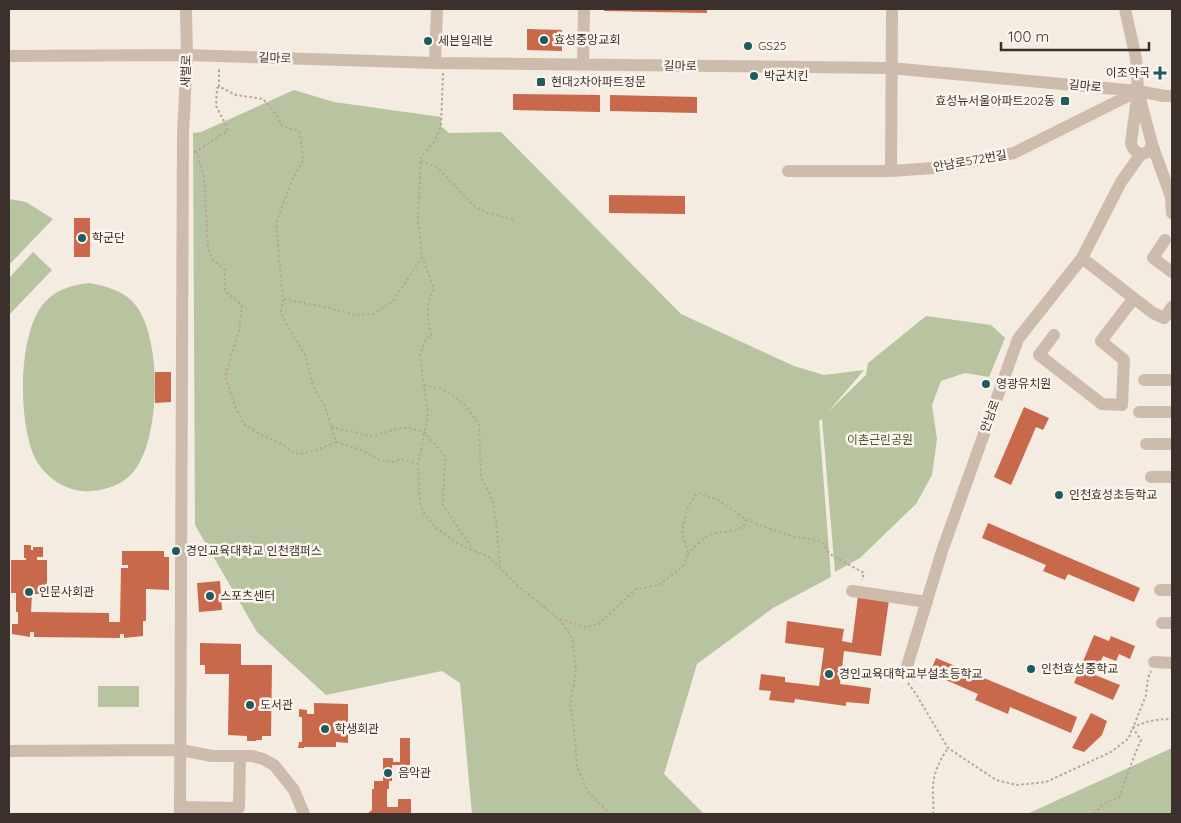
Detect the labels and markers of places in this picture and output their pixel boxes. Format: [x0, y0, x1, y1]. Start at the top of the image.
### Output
place label: 효성중앙교회 [554, 32, 620, 47]
place label: 세븐일레븐 [438, 33, 493, 48]
marker: 효성중앙교회 [538, 34, 550, 46]
marker: 세븐일레븐 [422, 35, 434, 47]
place label: GS25 [758, 38, 786, 53]
marker: GS25 [742, 40, 754, 52]
place label: 이조약국 [1106, 65, 1150, 80]
marker: 이조약국 [1154, 67, 1166, 79]
place label: 박군치킨 [764, 68, 808, 83]
marker: 박군치킨 [748, 70, 760, 82]
place label: 현대2차아파트정문 [551, 74, 646, 89]
marker: 현대2차아파트정문 [535, 76, 547, 88]
place label: 효성뉴서울아파트202동 [935, 93, 1055, 108]
marker: 효성뉴서울아파트202동 [1059, 95, 1071, 107]
place label: 학군단 [92, 230, 125, 245]
marker: 학군단 [76, 232, 88, 244]
place label: 영광유치원 [996, 376, 1051, 391]
marker: 영광유치원 [980, 378, 992, 390]
place label: 인천효성초등학교 [1069, 487, 1157, 502]
marker: 인천효성초등학교 [1053, 489, 1065, 501]
place label: 경인교육대학교 인천캠퍼스 [186, 543, 322, 558]
marker: 경인교육대학교 인천캠퍼스 [170, 545, 182, 557]
place label: 인문사회관 [39, 584, 94, 599]
marker: 인문사회관 [23, 586, 35, 598]
place label: 스포츠센터 [220, 588, 275, 603]
marker: 스포츠센터 [204, 590, 216, 602]
place label: 인천효성중학교 [1041, 661, 1118, 676]
marker: 인천효성중학교 [1025, 663, 1037, 675]
place label: 경인교육대학교부설초등학교 [839, 666, 983, 681]
marker: 경인교육대학교부설초등학교 [823, 668, 835, 680]
place label: 도서관 [260, 697, 293, 712]
marker: 도서관 [244, 699, 256, 711]
place label: 학생회관 [335, 721, 379, 736]
marker: 학생회관 [319, 723, 331, 735]
place label: 음악관 [398, 765, 431, 780]
marker: 음악관 [382, 767, 394, 779]

